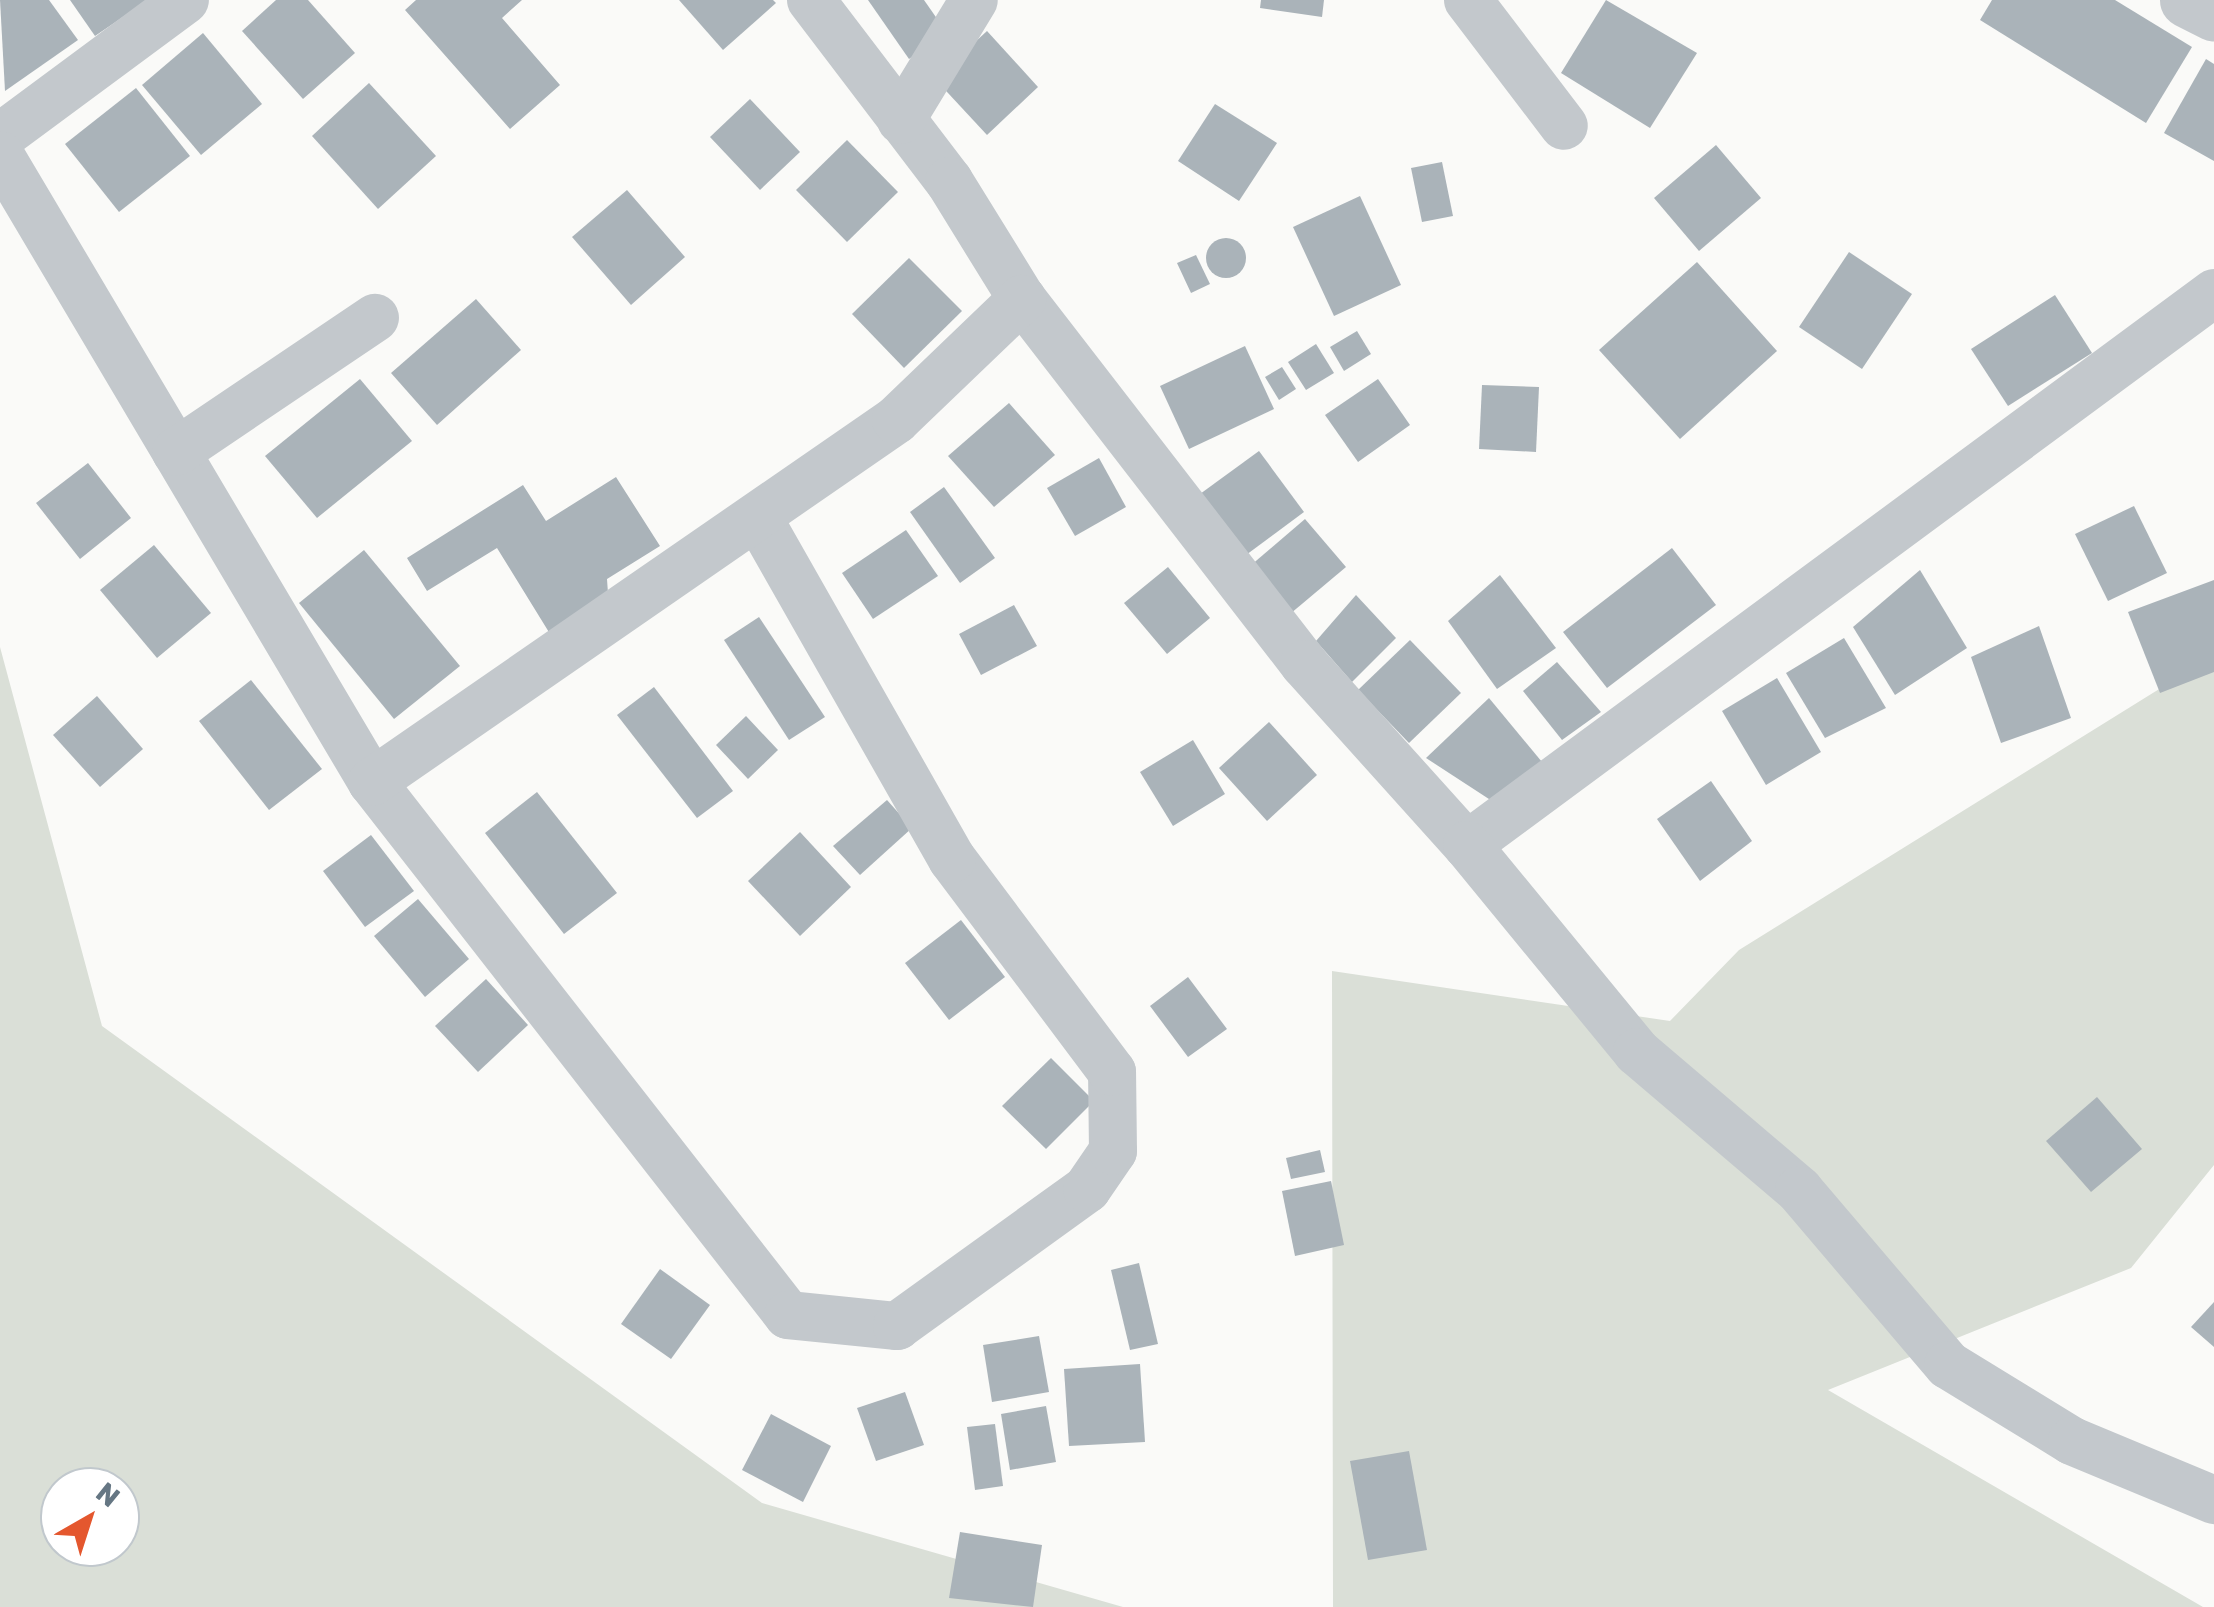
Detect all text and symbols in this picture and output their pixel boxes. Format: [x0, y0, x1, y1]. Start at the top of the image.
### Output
north arrow [40, 1467, 140, 1567]
text: N [90, 1476, 126, 1514]

